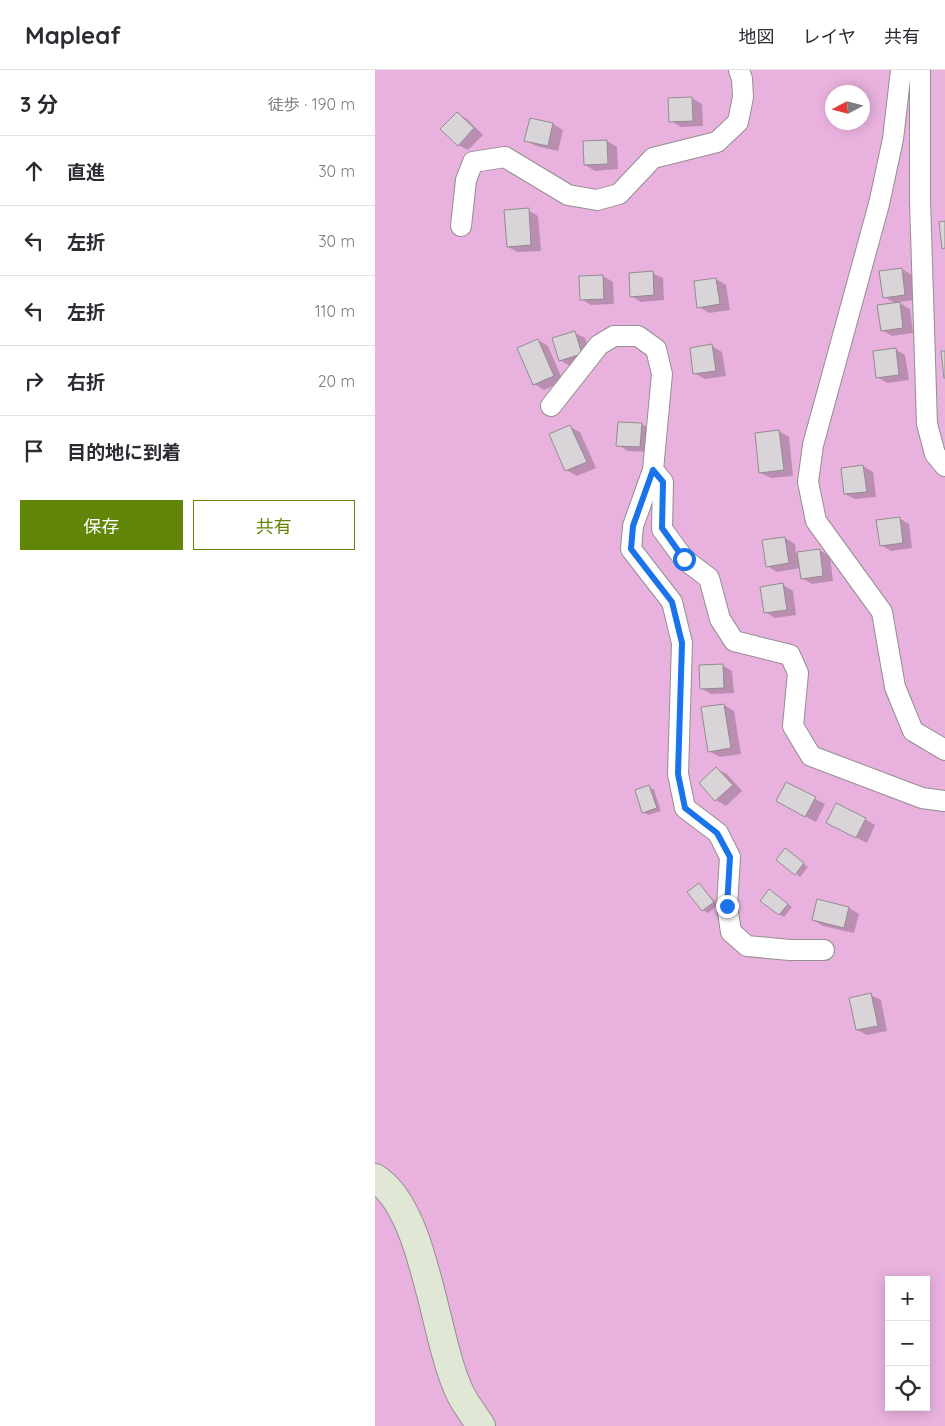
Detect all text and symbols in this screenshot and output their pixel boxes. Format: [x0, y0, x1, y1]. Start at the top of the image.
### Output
text: Mapleaf [25, 20, 121, 50]
text: 地図 [739, 25, 775, 48]
text: レイヤ [803, 25, 856, 48]
text: 共有 [884, 25, 920, 48]
north arrow [825, 85, 870, 130]
text: 3 分 [20, 91, 58, 117]
text: 徒歩 · 190 m [268, 94, 355, 114]
icon: ahead [20, 157, 48, 185]
text: 直進 [67, 160, 105, 184]
text: 30 m [318, 161, 355, 181]
icon: left [20, 227, 48, 255]
text: 左折 [67, 230, 105, 254]
text: 30 m [318, 231, 355, 251]
icon: left [20, 297, 48, 325]
text: 左折 [67, 300, 105, 324]
text: 110 m [315, 301, 355, 321]
icon: right [20, 367, 48, 395]
text: 右折 [67, 370, 105, 394]
text: 20 m [318, 371, 355, 391]
icon: arrive [20, 437, 48, 465]
text: 目的地に到着 [67, 440, 181, 464]
button: 保存 [20, 500, 183, 550]
button: 共有 [193, 500, 355, 550]
route start [673, 548, 696, 571]
route end [716, 895, 739, 918]
map controls [885, 1276, 930, 1411]
button: + [885, 1276, 930, 1321]
button: − [885, 1321, 930, 1366]
button: locate [885, 1366, 930, 1411]

